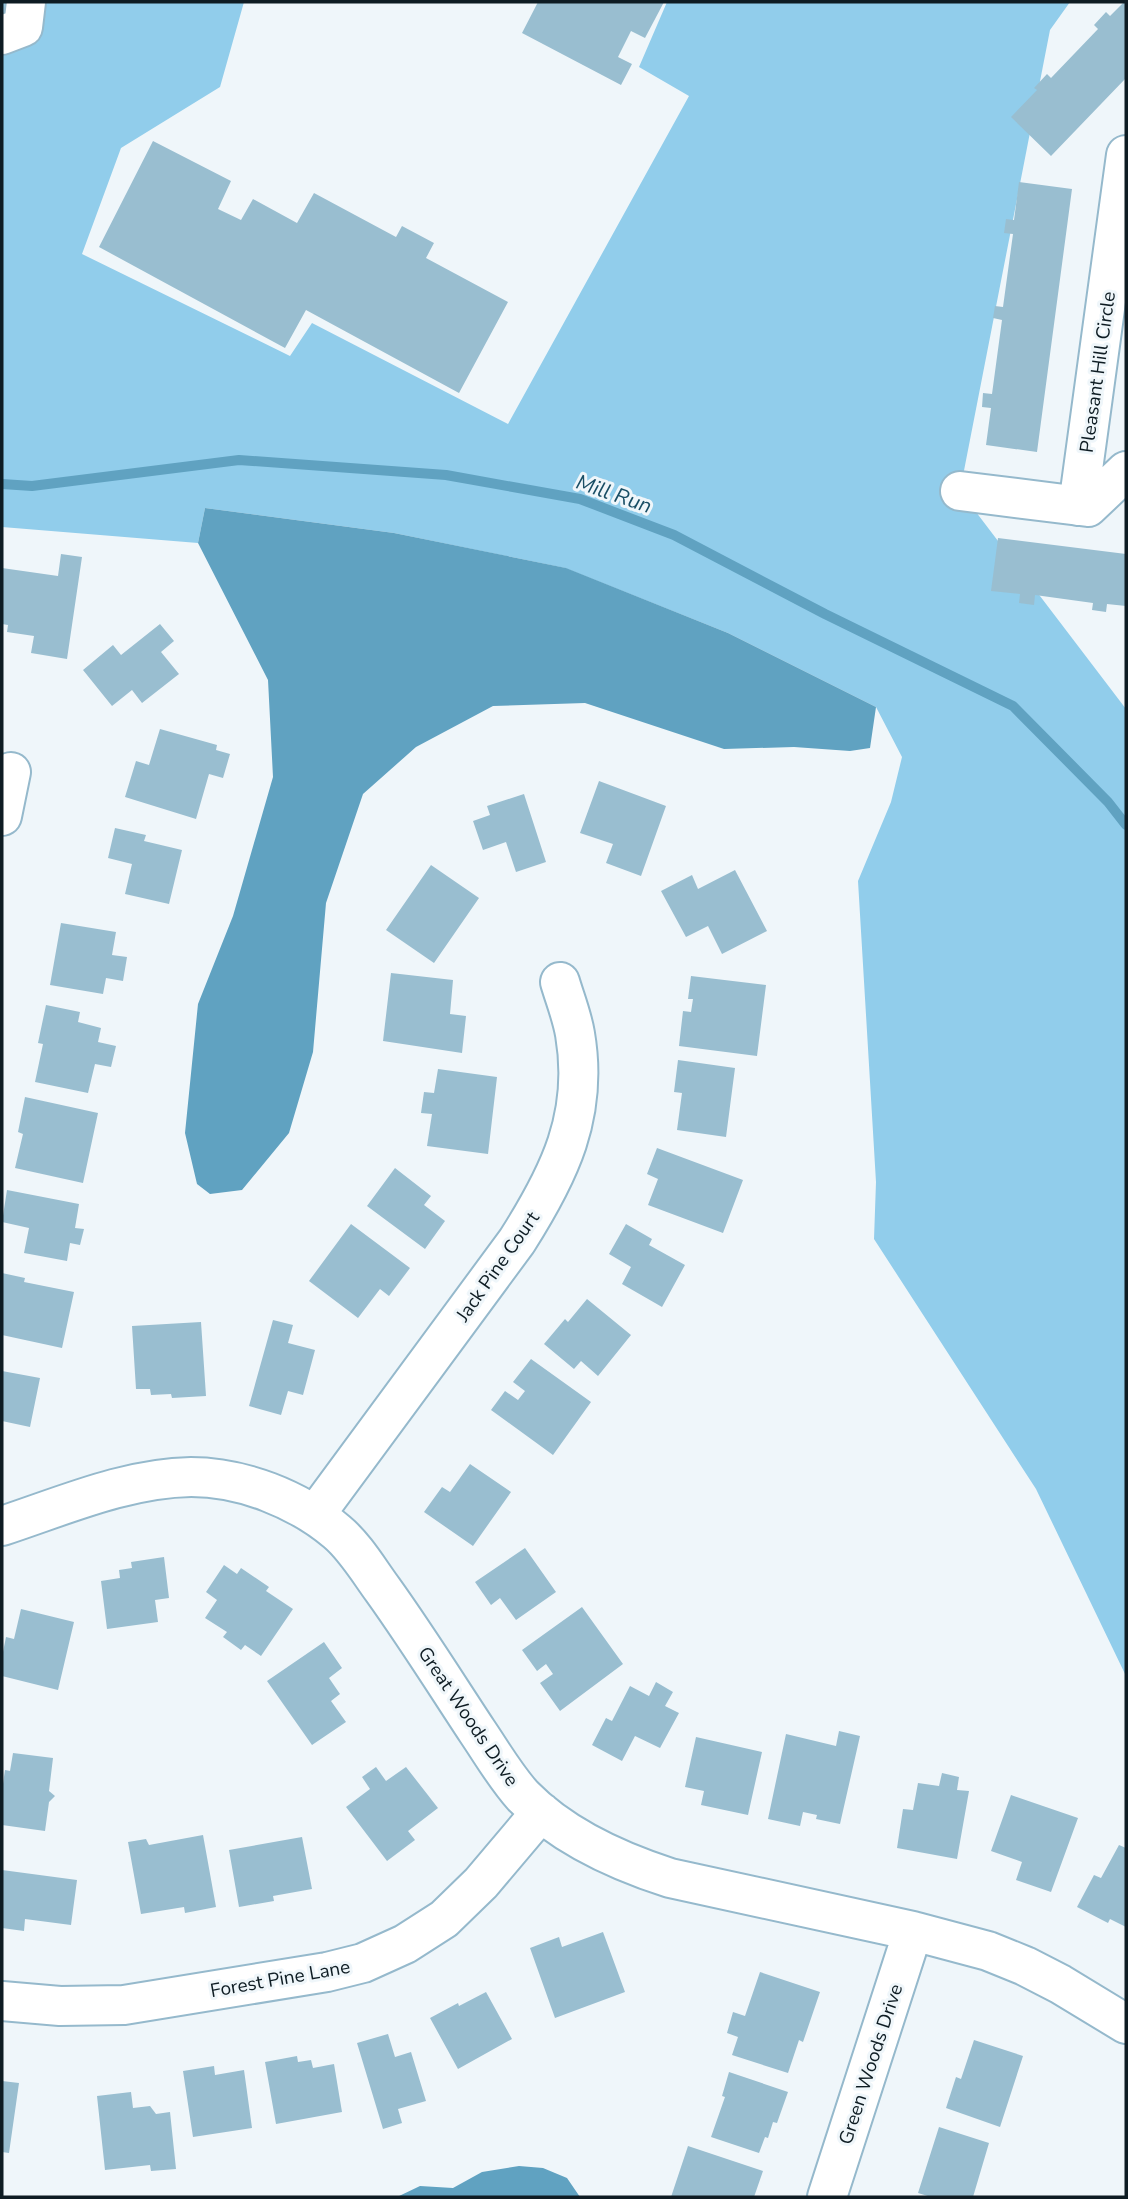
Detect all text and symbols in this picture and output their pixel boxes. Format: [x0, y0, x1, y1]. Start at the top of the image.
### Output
street label: Pleasant Hill Circle [1074, 290, 1122, 454]
water label: Mill Run [572, 468, 656, 520]
street label: Jack Pine Court [450, 1206, 546, 1328]
street label: Great Woods Drive [412, 1642, 525, 1792]
street label: Forest Pine Lane [208, 1954, 352, 2004]
street label: Green Woods Drive [833, 1981, 909, 2148]

